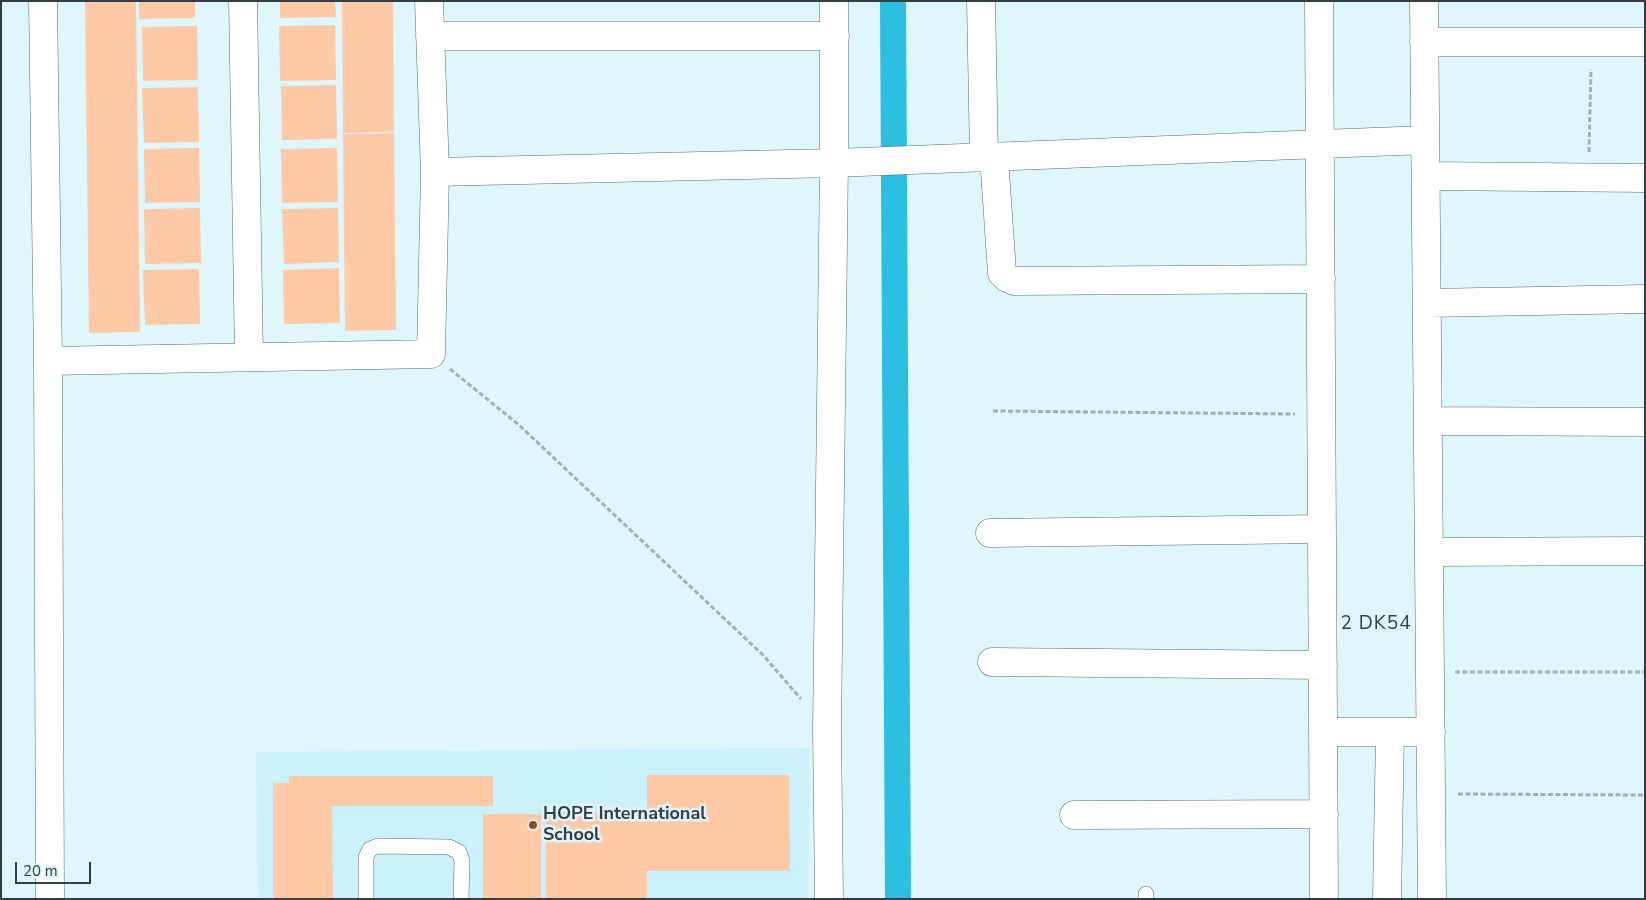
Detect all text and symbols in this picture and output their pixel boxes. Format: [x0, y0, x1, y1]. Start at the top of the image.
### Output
district label: 2 DK54 [1340, 613, 1412, 635]
place label: HOPE International School [543, 804, 706, 846]
marker: HOPE International School [527, 819, 539, 831]
scale bar [18, 852, 94, 884]
text: 20 m [23, 861, 58, 881]

